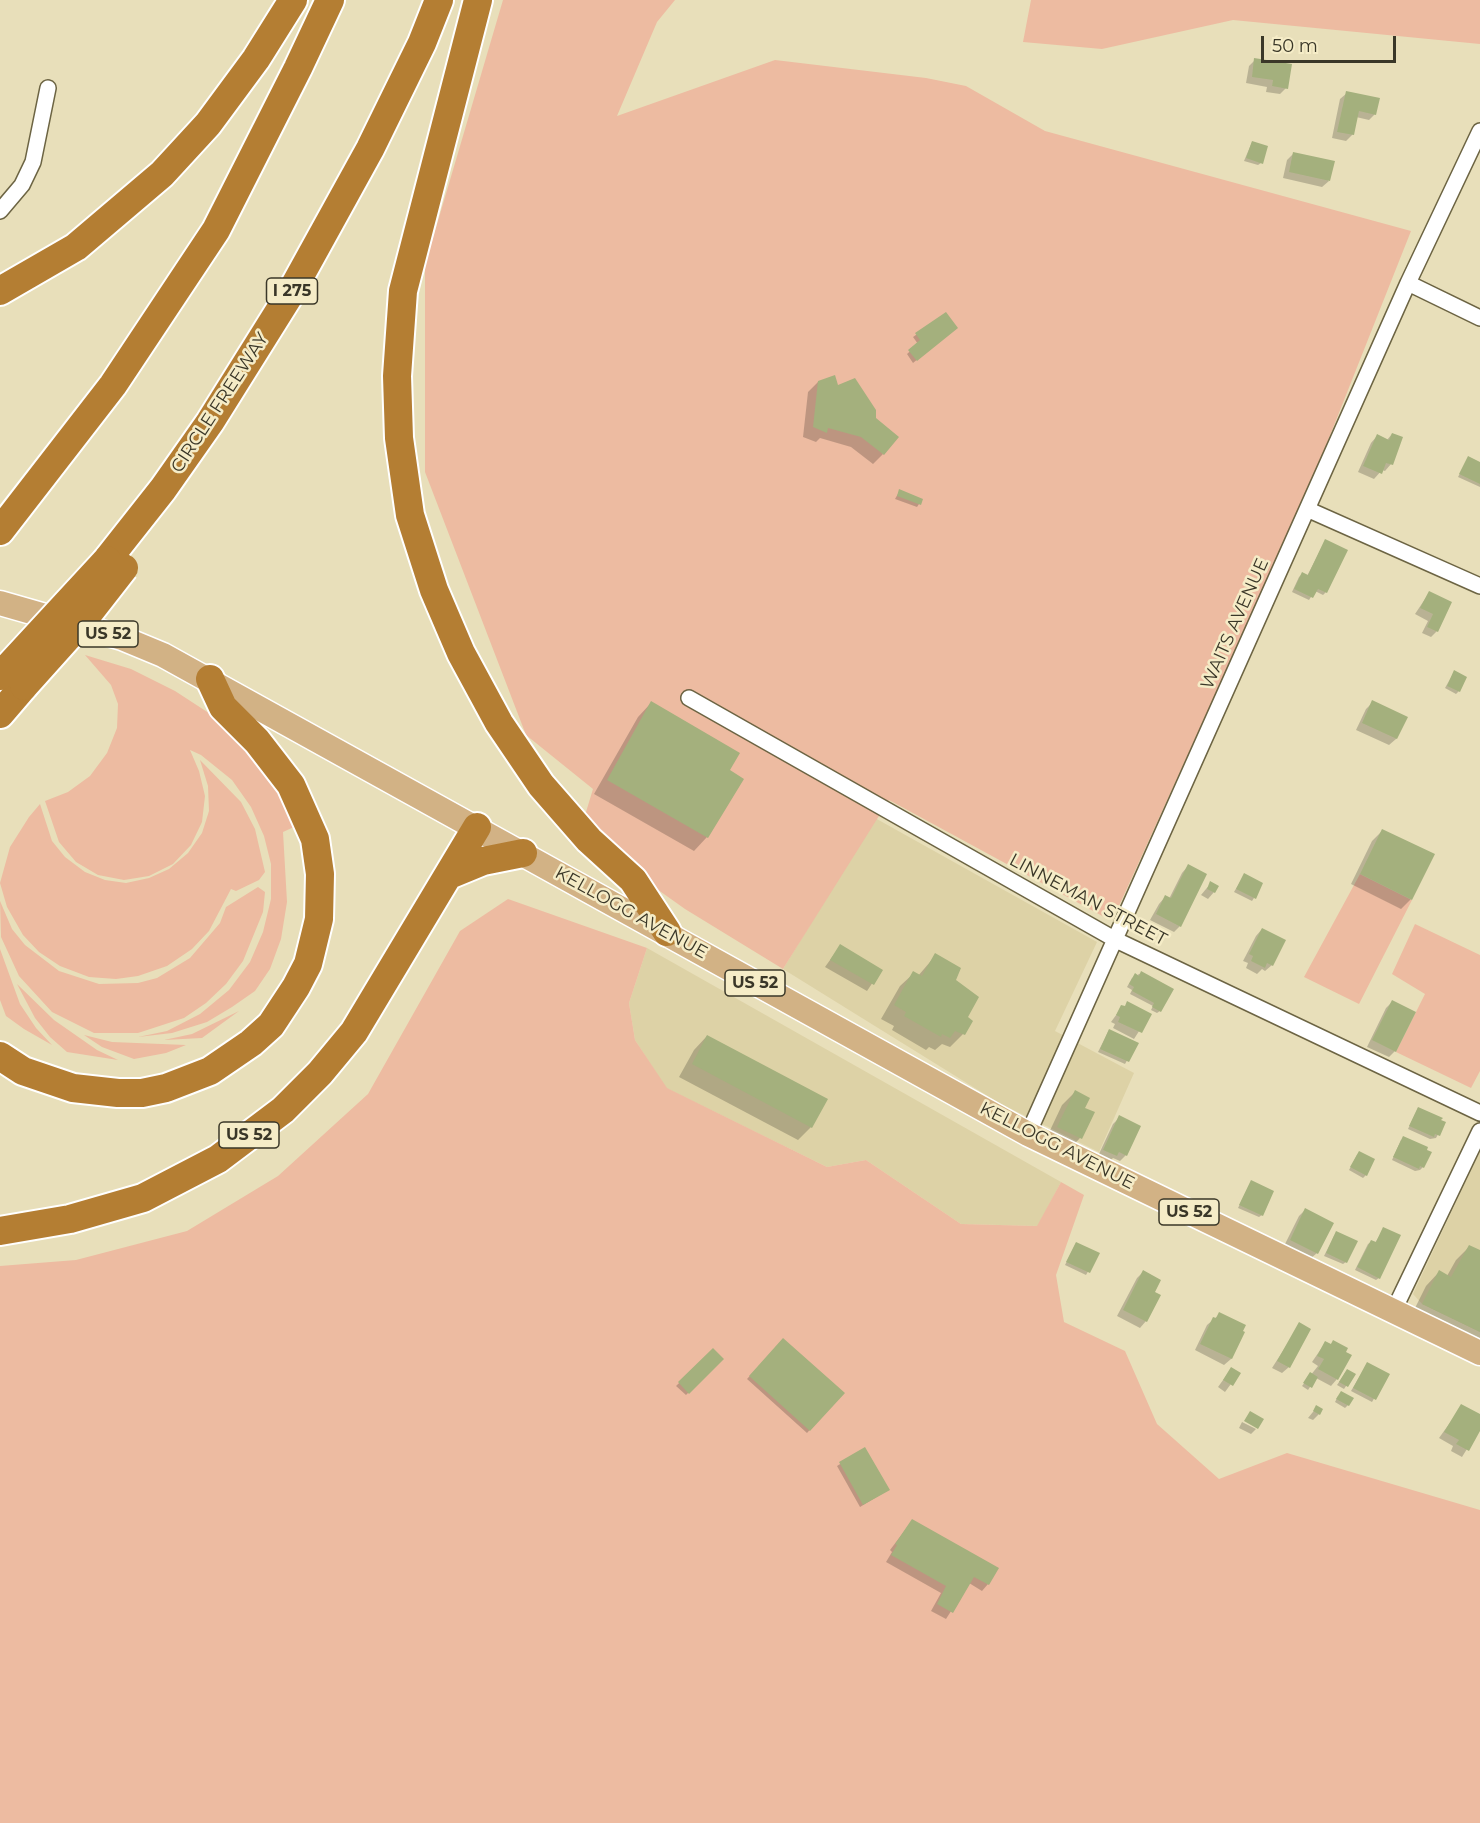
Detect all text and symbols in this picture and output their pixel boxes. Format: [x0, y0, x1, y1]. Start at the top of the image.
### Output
scale bar [1264, 24, 1399, 62]
text: 50 m [1272, 35, 1318, 57]
road number: I 275 [266, 278, 318, 304]
street label: CIRCLE FREEWAY [167, 329, 273, 477]
street label: WAITS AVENUE [1196, 555, 1274, 693]
road number: US 52 [78, 621, 138, 647]
street label: LINNEMAN STREET [1005, 849, 1171, 951]
street label: KELLOGG AVENUE [551, 862, 711, 964]
road number: US 52 [725, 970, 785, 996]
street label: KELLOGG AVENUE [976, 1098, 1138, 1194]
road number: US 52 [219, 1122, 279, 1148]
road number: US 52 [1159, 1199, 1219, 1225]

